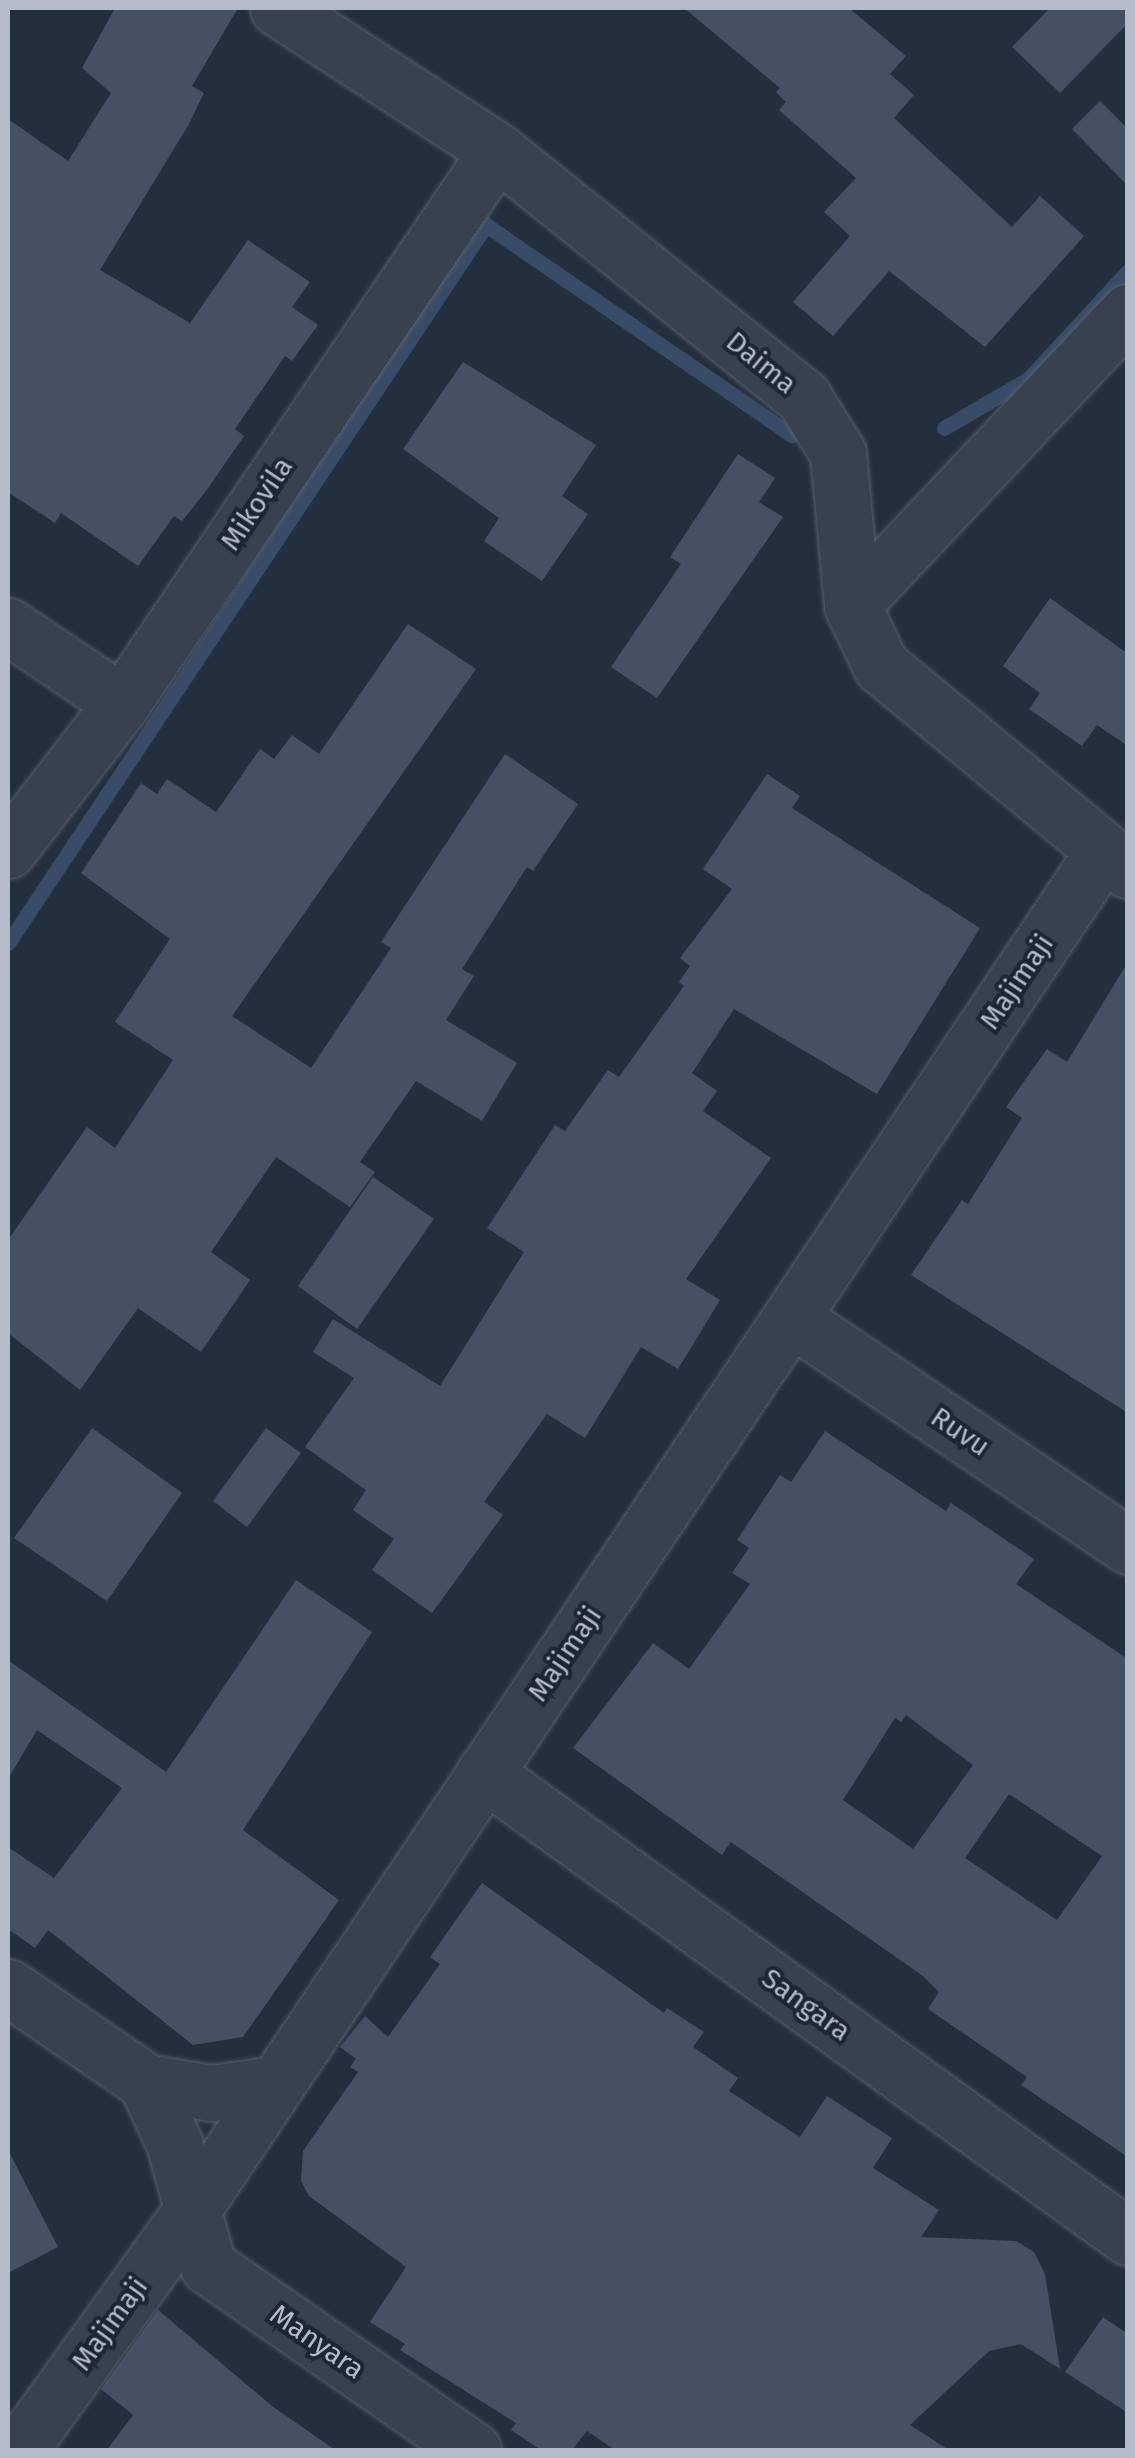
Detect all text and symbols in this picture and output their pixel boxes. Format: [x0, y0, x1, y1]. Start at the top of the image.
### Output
street label: Daima [719, 325, 803, 401]
street label: Mikovila [214, 451, 300, 557]
street label: Majimaji [973, 928, 1061, 1036]
street label: Ruvu [924, 1400, 996, 1464]
street label: Majimaji [521, 1600, 609, 1708]
street label: Sangara [755, 1962, 857, 2048]
street label: Majimaji [65, 2271, 155, 2377]
street label: Manyara [264, 2298, 370, 2386]

